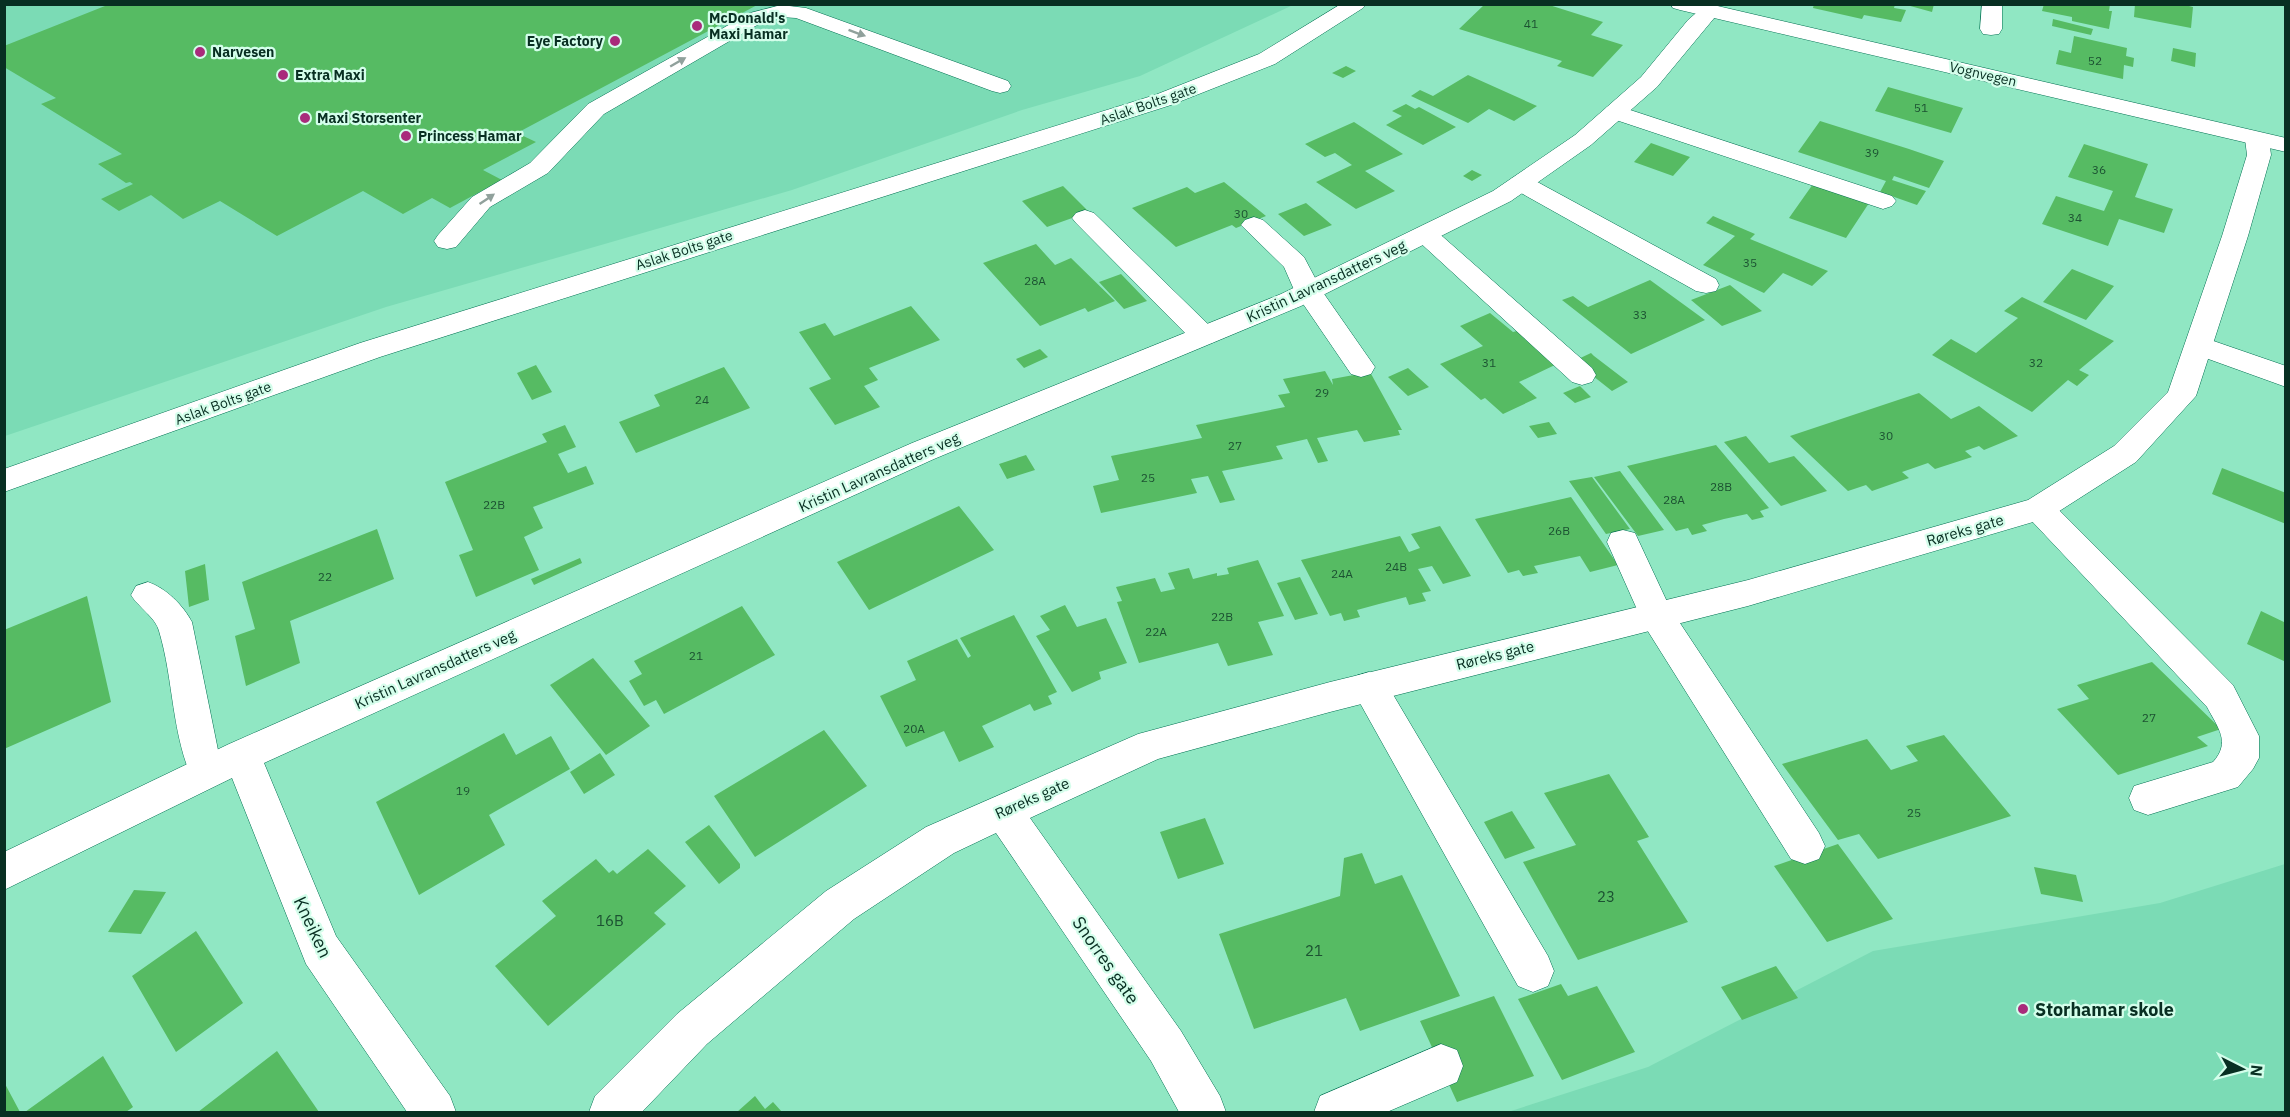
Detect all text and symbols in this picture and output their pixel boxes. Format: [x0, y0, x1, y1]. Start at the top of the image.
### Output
place label: McDonald's Maxi Hamar [709, 9, 788, 43]
house number: 41 [1524, 16, 1538, 31]
marker: McDonald's Maxi Hamar [690, 19, 704, 33]
one-way arrow [848, 29, 866, 39]
place label: Eye Factory [527, 32, 604, 50]
marker: Eye Factory [608, 34, 622, 48]
place label: Narvesen [212, 43, 274, 61]
marker: Narvesen [193, 45, 207, 59]
house number: 52 [2088, 53, 2102, 68]
one-way arrow [670, 57, 687, 67]
street label: Vognvegen [1948, 58, 2018, 90]
place label: Extra Maxi [295, 66, 365, 84]
marker: Extra Maxi [276, 68, 290, 82]
street label: Aslak Bolts gate [1097, 79, 1199, 129]
house number: 51 [1914, 100, 1928, 115]
place label: Maxi Storsenter [317, 109, 422, 127]
marker: Maxi Storsenter [298, 111, 312, 125]
place label: Princess Hamar [418, 127, 522, 145]
marker: Princess Hamar [399, 129, 413, 143]
house number: 39 [1865, 145, 1879, 160]
house number: 36 [2092, 162, 2106, 177]
one-way arrow [479, 193, 495, 205]
house number: 30 [1234, 206, 1248, 221]
house number: 34 [2068, 210, 2082, 225]
street label: Aslak Bolts gate [633, 226, 735, 274]
street label: Kristin Lavransdatters veg [1243, 236, 1409, 326]
house number: 35 [1743, 255, 1757, 270]
house number: 28A [1024, 273, 1046, 288]
house number: 33 [1633, 307, 1647, 322]
house number: 31 [1482, 355, 1496, 370]
house number: 32 [2029, 355, 2043, 370]
street label: Aslak Bolts gate [173, 377, 274, 429]
house number: 29 [1315, 385, 1329, 400]
house number: 24 [695, 392, 709, 407]
street label: Kristin Lavransdatters veg [796, 428, 962, 516]
house number: 30 [1879, 428, 1893, 443]
house number: 27 [1228, 438, 1242, 453]
house number: 25 [1141, 470, 1155, 485]
house number: 28B [1710, 479, 1732, 494]
house number: 28A [1663, 492, 1685, 507]
house number: 22B [483, 497, 505, 512]
street label: Røreks gate [1924, 510, 2006, 550]
house number: 26B [1548, 523, 1570, 538]
house number: 24B [1385, 559, 1407, 574]
house number: 24A [1331, 566, 1353, 581]
house number: 22 [318, 569, 332, 584]
house number: 22B [1211, 609, 1233, 624]
house number: 22A [1145, 624, 1167, 639]
street label: Kristin Lavransdatters veg [352, 625, 518, 713]
street label: Røreks gate [1454, 636, 1536, 674]
house number: 21 [689, 648, 703, 663]
house number: 27 [2142, 710, 2156, 725]
house number: 20A [903, 721, 925, 736]
street label: Røreks gate [992, 773, 1072, 823]
house number: 19 [456, 783, 470, 798]
house number: 25 [1907, 805, 1921, 820]
house number: 23 [1597, 887, 1615, 906]
street label: Kneiken [289, 893, 337, 961]
house number: 16B [596, 911, 624, 930]
street label: Snorres gate [1067, 912, 1145, 1008]
house number: 21 [1305, 941, 1323, 960]
place label: Storhamar skole [2035, 998, 2174, 1021]
marker: Storhamar skole [2016, 1002, 2030, 1016]
north arrow [2212, 1039, 2272, 1099]
text: N [2246, 1064, 2267, 1077]

